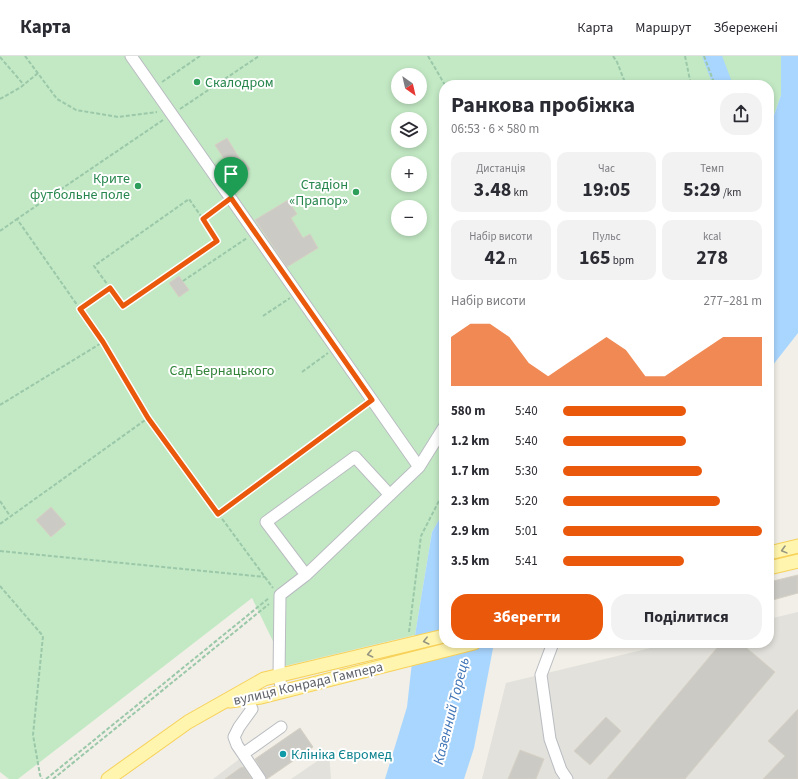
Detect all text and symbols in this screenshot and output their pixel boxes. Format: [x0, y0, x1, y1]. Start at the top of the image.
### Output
text: Карта [20, 14, 71, 41]
text: Карта [577, 18, 613, 38]
text: Маршрут [635, 18, 691, 38]
text: Збережені [713, 18, 778, 38]
north arrow [391, 68, 427, 104]
map controls [391, 68, 427, 236]
place label: Скалодром [205, 73, 274, 93]
marker: Скалодром [192, 77, 202, 87]
text: Ранкова пробіжка [451, 89, 635, 121]
button: share [720, 93, 762, 135]
button: layers [391, 112, 427, 148]
text: 06:53 · 6 × 580 m [451, 120, 539, 138]
button: + [391, 156, 427, 192]
pin [214, 157, 248, 198]
text: Дистанція [476, 161, 525, 176]
text: Час [598, 161, 615, 176]
text: Темп [700, 161, 724, 176]
icon: arrive [220, 163, 242, 185]
place label: Крите футбольне поле [30, 169, 130, 205]
place label: Стадіон «Прапор» [289, 175, 348, 211]
text: 3.48 [474, 176, 511, 204]
text: 19:05 [582, 176, 631, 204]
text: 5:29 [683, 176, 721, 204]
marker: Крите футбольне поле [133, 181, 143, 191]
text: km [511, 185, 528, 200]
text: /km [721, 185, 741, 200]
marker: Стадіон «Прапор» [351, 187, 361, 197]
button: − [391, 200, 427, 236]
text: Набір висоти [469, 229, 533, 244]
text: Пульс [592, 229, 621, 244]
text: kcal [703, 229, 721, 244]
text: 42 [485, 244, 506, 272]
text: 165 [579, 244, 611, 272]
text: 278 [696, 244, 728, 272]
text: m [506, 253, 517, 268]
text: bpm [611, 253, 634, 268]
text: Набір висоти [451, 292, 526, 310]
text: 277–281 m [704, 292, 762, 310]
park label: Сад Бернацького [170, 361, 274, 381]
text: 580 m [451, 402, 485, 420]
text: 5:40 [515, 402, 538, 420]
text: 1.2 km [451, 432, 490, 450]
text: 5:40 [515, 432, 538, 450]
text: 1.7 km [451, 462, 490, 480]
text: 5:30 [515, 462, 538, 480]
text: 2.3 km [451, 492, 490, 510]
text: 5:20 [515, 492, 538, 510]
text: 2.9 km [451, 522, 490, 540]
text: 5:01 [515, 522, 538, 540]
one-way arrow [780, 545, 787, 553]
text: 3.5 km [451, 552, 490, 570]
text: 5:41 [515, 552, 538, 570]
button: Зберегти [451, 594, 603, 640]
button: Поділитися [611, 594, 762, 640]
one-way arrow [423, 636, 430, 645]
one-way arrow [366, 650, 373, 658]
water label: Казенний Торець [428, 655, 475, 767]
street label: вулиця Конрада Гампера [231, 657, 385, 711]
place label: Клініка Євромед [291, 745, 392, 765]
marker: Клініка Євромед [278, 749, 288, 759]

